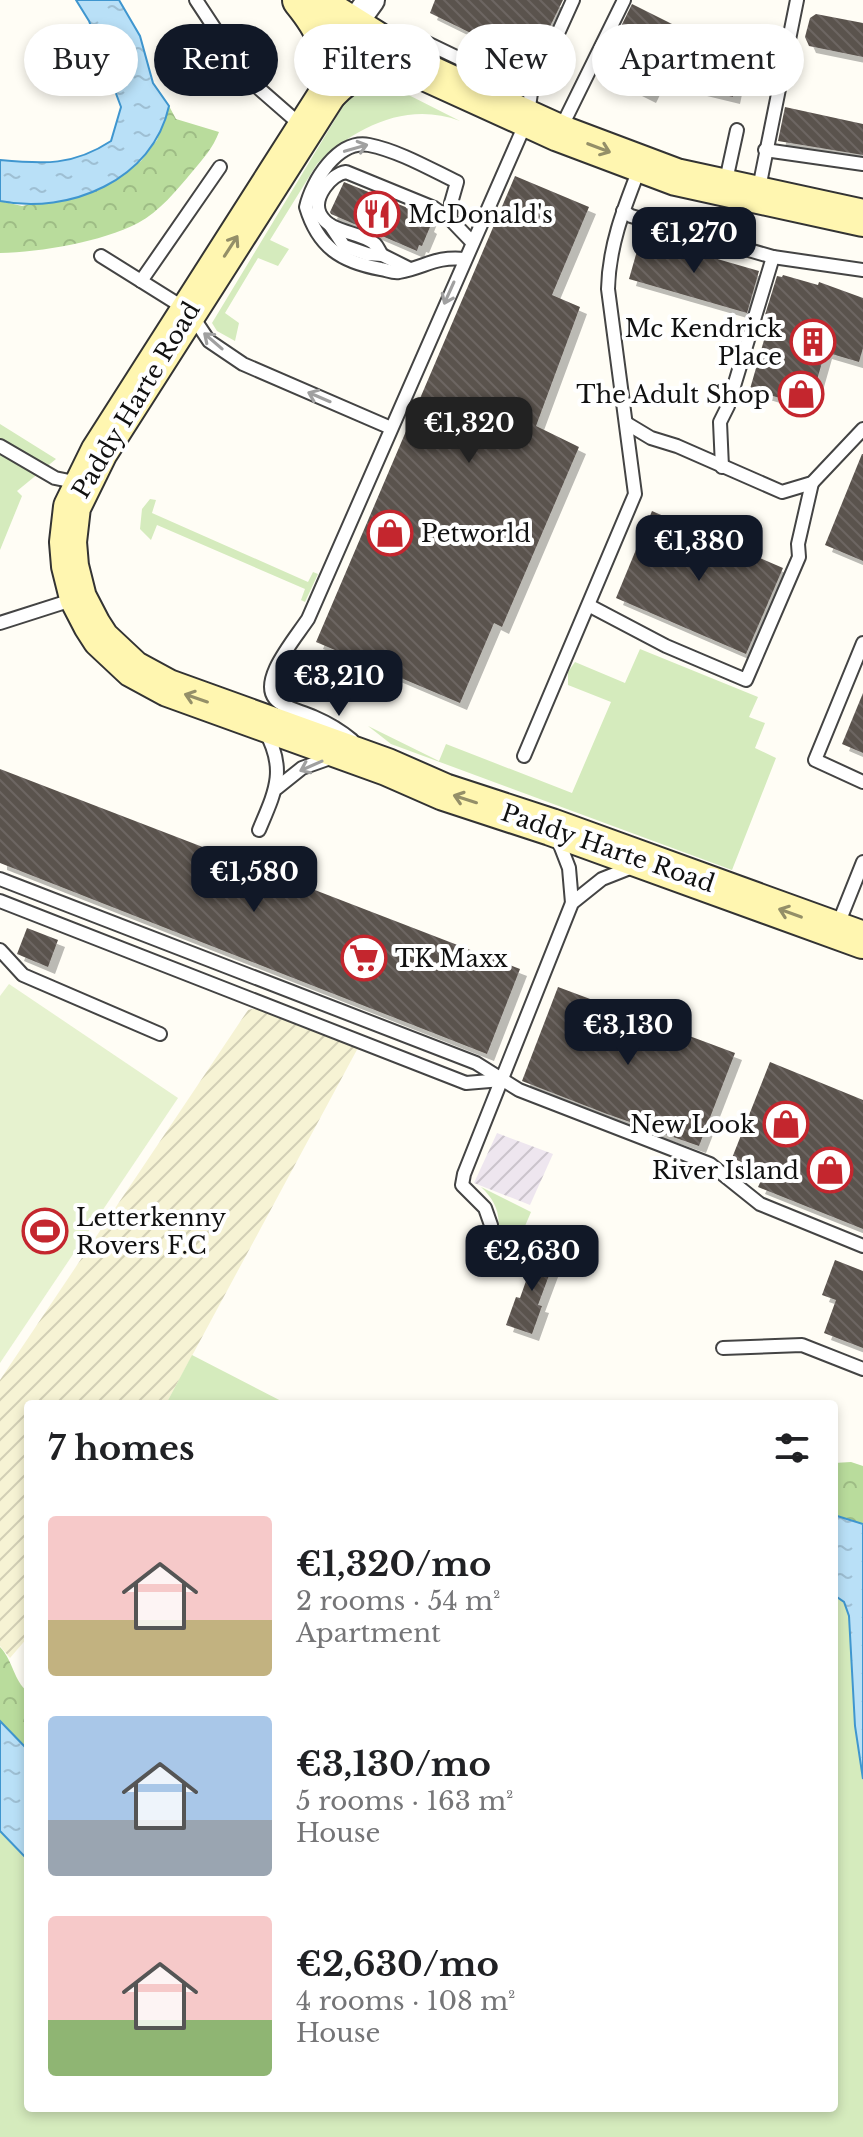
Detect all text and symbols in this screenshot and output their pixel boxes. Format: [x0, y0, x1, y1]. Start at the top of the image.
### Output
chip: Buy [24, 24, 138, 96]
chip: Rent [154, 24, 278, 96]
chip: Filters [294, 24, 440, 96]
chip: New [456, 24, 576, 96]
chip: Apartment [592, 24, 804, 96]
one-way arrow [343, 140, 368, 155]
one-way arrow [586, 142, 611, 156]
restaurant icon: McDonald's [353, 190, 401, 238]
place label: McDonald's [408, 200, 553, 229]
pin: €1,270 [629, 207, 759, 275]
text: €1,270 [650, 217, 738, 249]
one-way arrow [224, 235, 240, 258]
one-way arrow [441, 280, 456, 305]
street label: Paddy Harte Road [66, 297, 206, 503]
place label: Mc Kendrick Place [625, 314, 782, 371]
building icon: Mc Kendrick Place [789, 318, 837, 366]
one-way arrow [203, 332, 223, 350]
shop icon: The Adult Shop [777, 370, 825, 418]
place label: The Adult Shop [576, 380, 770, 409]
one-way arrow [307, 389, 331, 404]
pin: €1,320 [404, 397, 534, 465]
text: €1,320 [423, 407, 515, 439]
shop icon: Petworld [366, 509, 414, 557]
pin: €1,380 [634, 515, 764, 583]
place label: Petworld [421, 519, 531, 548]
text: €1,380 [654, 525, 744, 557]
pin: €3,210 [274, 650, 404, 718]
text: €3,210 [293, 660, 385, 692]
one-way arrow [184, 689, 209, 704]
one-way arrow [299, 759, 324, 774]
one-way arrow [453, 791, 479, 806]
street label: Paddy Harte Road [497, 798, 719, 898]
pin: €1,580 [189, 846, 319, 914]
text: €1,580 [209, 856, 299, 888]
one-way arrow [778, 905, 803, 919]
supermarket icon: TK Maxx [340, 934, 388, 982]
place label: TK Maxx [395, 944, 508, 973]
pin: €3,130 [563, 999, 693, 1067]
text: €3,130 [583, 1009, 673, 1041]
shop icon: New Look [762, 1100, 810, 1148]
place label: New Look [630, 1110, 755, 1139]
shop icon: River Island [806, 1146, 854, 1194]
place label: River Island [652, 1156, 799, 1185]
place label: Letterkenny Rovers F.C [76, 1203, 227, 1260]
sports icon: Letterkenny Rovers F.C [21, 1207, 69, 1255]
pin: €2,630 [467, 1225, 597, 1293]
text: €2,630 [484, 1235, 580, 1267]
icon: filters [770, 1426, 814, 1470]
text: 7 homes [48, 1427, 195, 1469]
text: €1,320/mo [296, 1543, 491, 1585]
icon: home [112, 1548, 208, 1644]
text: 2 rooms · 54 m² [296, 1585, 500, 1617]
text: Apartment [296, 1617, 441, 1649]
text: €3,130/mo [296, 1743, 491, 1785]
icon: home [112, 1748, 208, 1844]
text: 5 rooms · 163 m² [296, 1785, 514, 1817]
text: House [296, 1817, 380, 1849]
text: €2,630/mo [296, 1943, 499, 1985]
icon: home [112, 1948, 208, 2044]
text: 4 rooms · 108 m² [296, 1985, 516, 2017]
text: House [296, 2017, 380, 2049]

